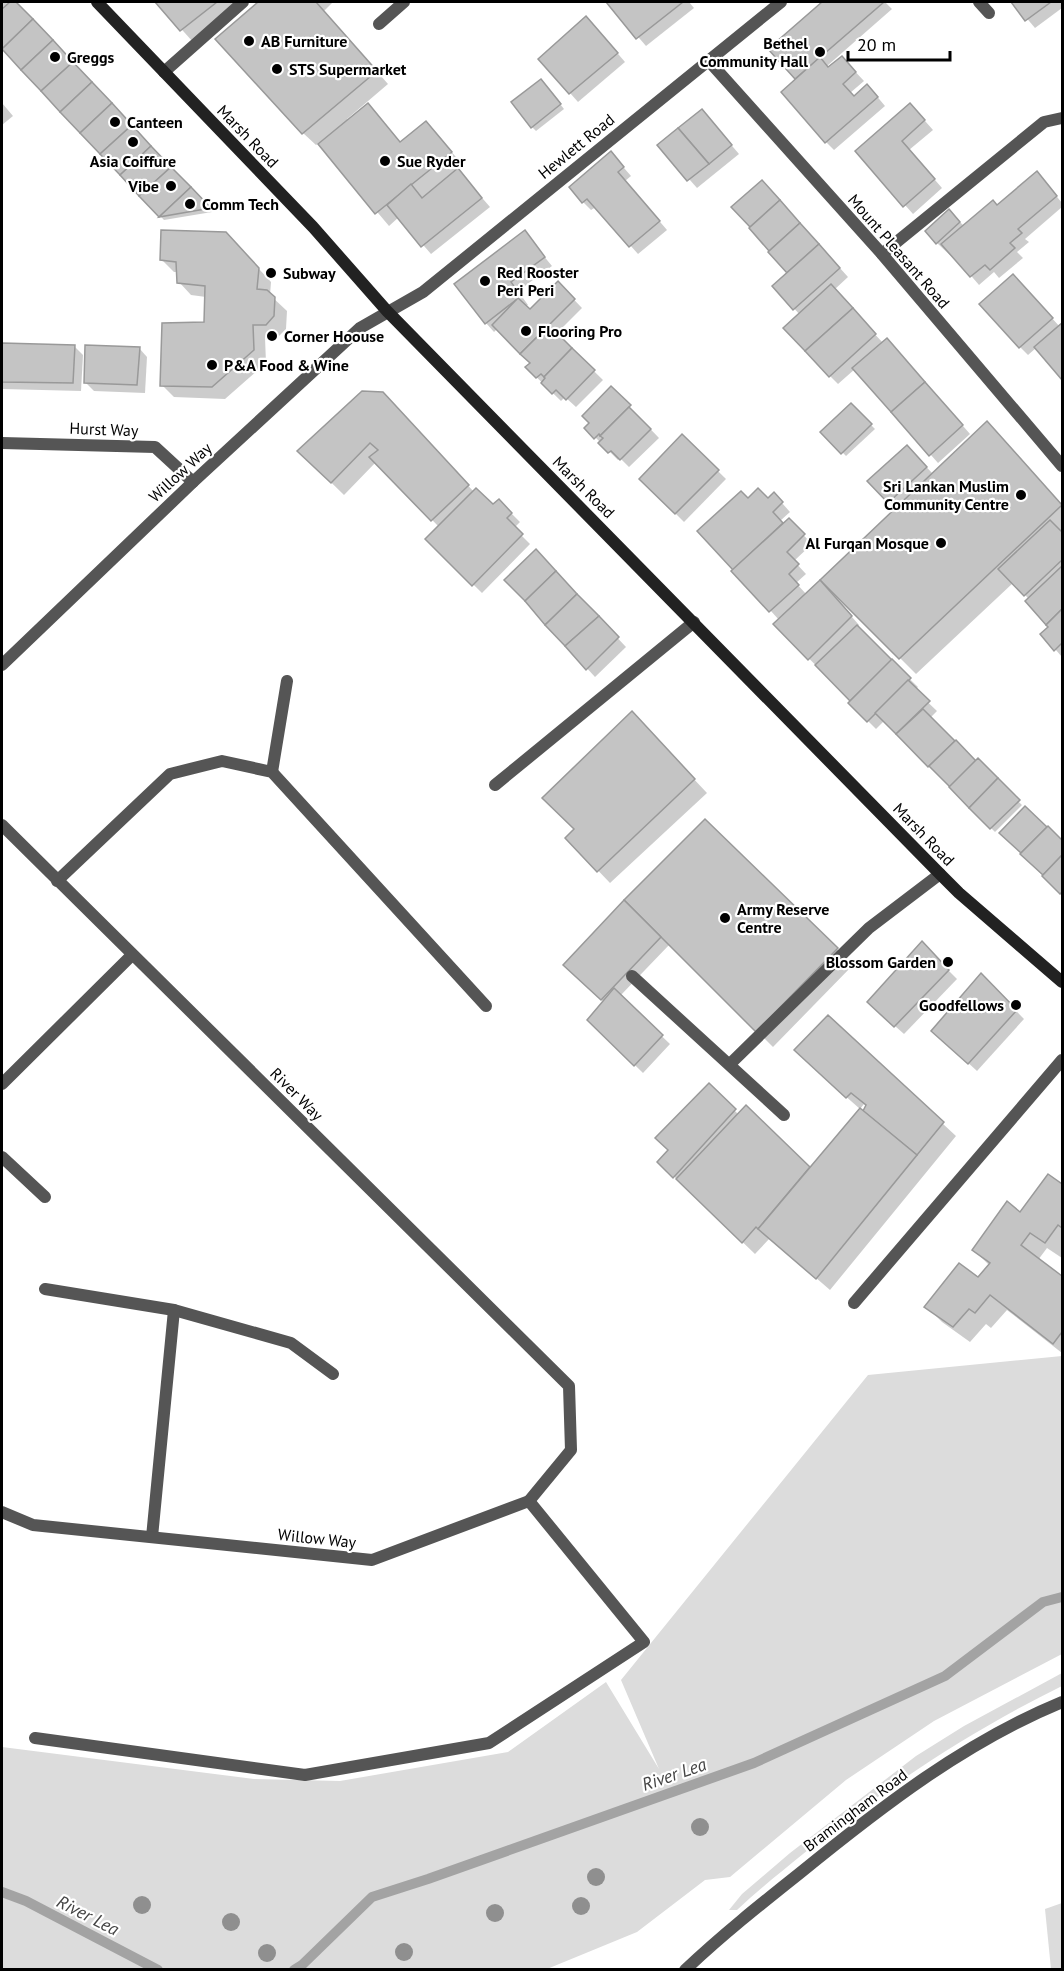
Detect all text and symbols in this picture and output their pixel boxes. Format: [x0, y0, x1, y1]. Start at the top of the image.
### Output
scale bar [848, 24, 950, 62]
place label: AB Furniture [261, 31, 348, 51]
place label: Bethel Community Hall [700, 33, 808, 71]
text: 20 m [857, 33, 896, 56]
marker: AB Furniture [242, 34, 256, 48]
marker: Bethel Community Hall [813, 45, 827, 59]
place label: Greggs [67, 47, 115, 67]
marker: Greggs [48, 50, 62, 64]
place label: STS Supermarket [289, 59, 407, 79]
marker: STS Supermarket [270, 62, 284, 76]
street label: Marsh Road [213, 100, 283, 172]
street label: Hewlett Road [534, 109, 618, 183]
place label: Canteen [127, 112, 183, 132]
marker: Canteen [108, 115, 122, 129]
marker: Asia Coiffure [126, 135, 140, 149]
place label: Asia Coiffure [90, 151, 176, 171]
place label: Sue Ryder [397, 151, 466, 171]
marker: Sue Ryder [378, 154, 392, 168]
place label: Vibe [127, 176, 159, 196]
marker: Vibe [164, 179, 178, 193]
street label: Mount Pleasant Road [844, 190, 954, 312]
place label: Comm Tech [202, 194, 279, 214]
marker: Comm Tech [183, 197, 197, 211]
place label: Red Rooster Peri Peri [497, 262, 579, 300]
place label: Subway [283, 263, 336, 283]
marker: Subway [264, 266, 278, 280]
marker: Red Rooster Peri Peri [478, 274, 492, 288]
place label: Flooring Pro [538, 321, 623, 341]
marker: Flooring Pro [519, 324, 533, 338]
place label: Corner Hoouse [284, 326, 384, 346]
marker: Corner Hoouse [265, 329, 279, 343]
place label: P&A Food & Wine [224, 355, 349, 375]
marker: P&A Food & Wine [205, 358, 219, 372]
street label: Hurst Way [69, 418, 139, 440]
street label: Willow Way [144, 438, 216, 506]
street label: Marsh Road [549, 452, 619, 522]
place label: Sri Lankan Muslim Community Centre [883, 476, 1009, 514]
marker: Sri Lankan Muslim Community Centre [1014, 488, 1028, 502]
place label: Al Furqan Mosque [805, 533, 929, 553]
marker: Al Furqan Mosque [934, 536, 948, 550]
street label: Marsh Road [889, 798, 959, 870]
place label: Army Reserve Centre [737, 899, 829, 937]
marker: Army Reserve Centre [718, 911, 732, 925]
place label: Blossom Garden [826, 952, 936, 972]
marker: Blossom Garden [941, 955, 955, 969]
place label: Goodfellows [919, 995, 1004, 1015]
marker: Goodfellows [1009, 998, 1023, 1012]
street label: River Way [266, 1063, 328, 1125]
street label: Willow Way [277, 1524, 358, 1552]
water label: River Lea [639, 1752, 709, 1796]
street label: Bramingham Road [799, 1764, 911, 1856]
water label: River Lea [53, 1890, 123, 1940]

